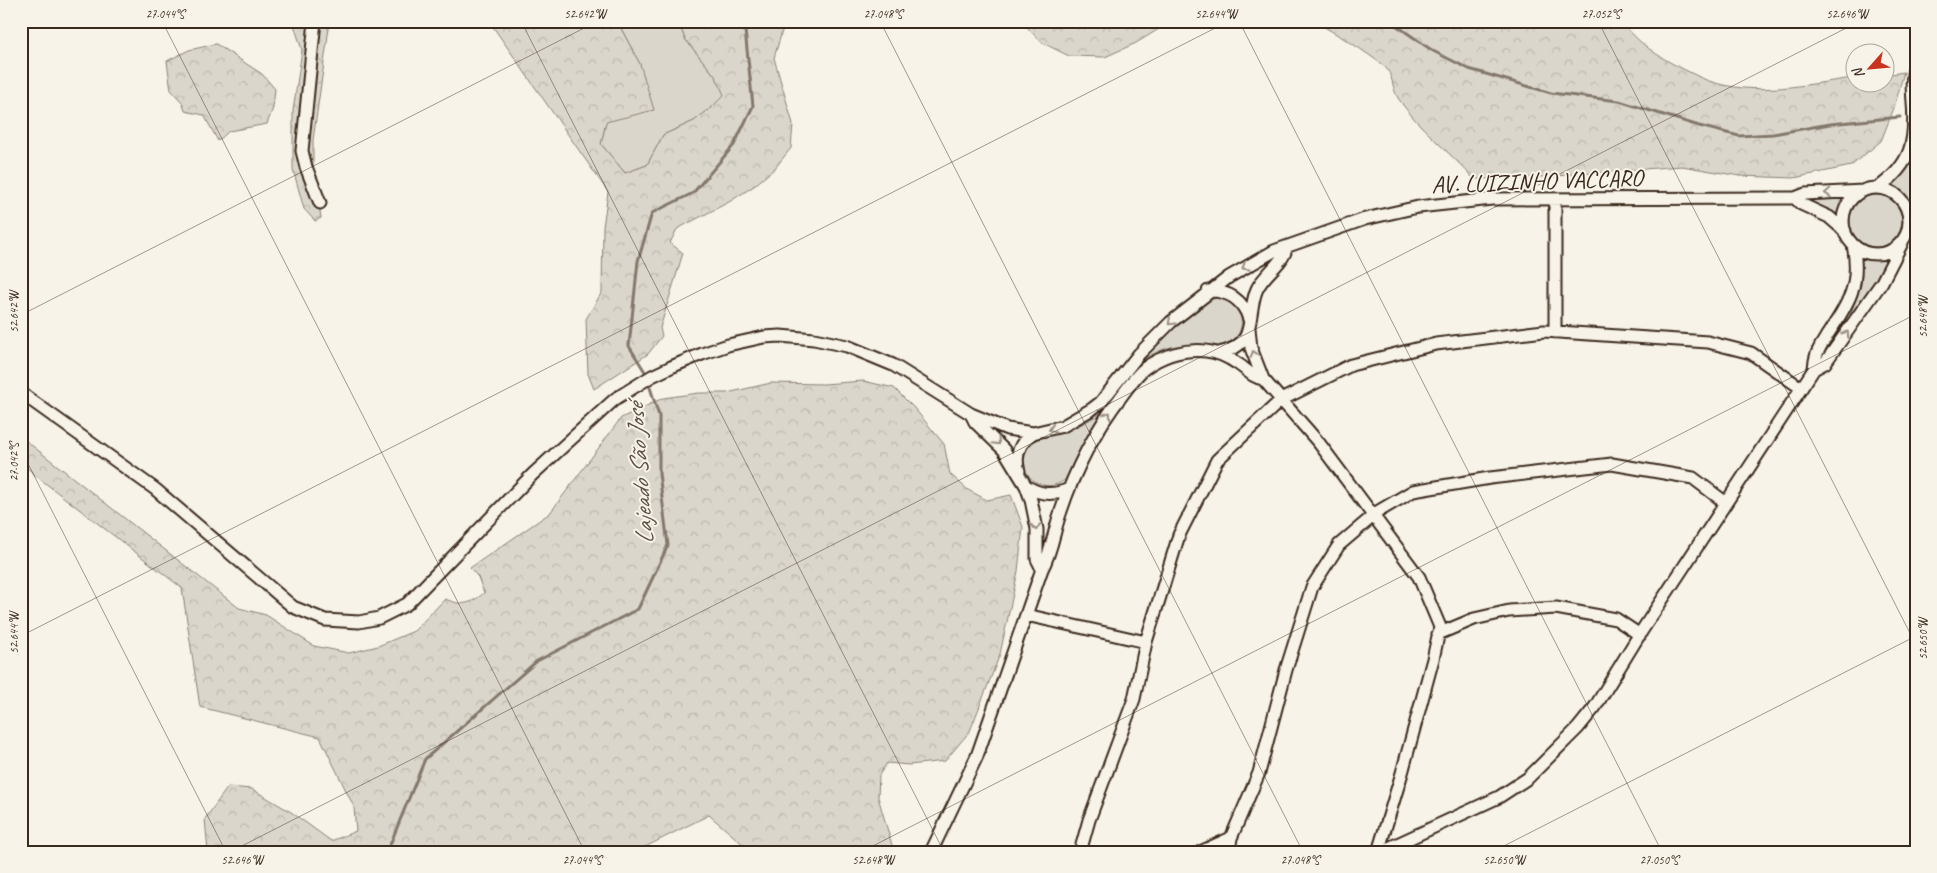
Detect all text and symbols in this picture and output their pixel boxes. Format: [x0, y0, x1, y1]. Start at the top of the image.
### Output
text: 27.044°S [146, 6, 186, 22]
text: 52.642°W [564, 6, 608, 22]
text: 27.048°S [864, 6, 904, 22]
text: 52.644°W [1195, 6, 1239, 22]
text: 27.052°S [1582, 6, 1622, 22]
text: 52.646°W [1826, 6, 1870, 22]
north arrow [1844, 42, 1894, 92]
text: N [1848, 64, 1868, 81]
street label: AV. LUIZINHO VACCARO [1431, 162, 1646, 200]
one-way arrow [1824, 187, 1832, 198]
one-way arrow [1242, 260, 1251, 270]
text: 52.642°W [6, 289, 22, 333]
text: 52.648°W [1915, 294, 1931, 338]
one-way arrow [1167, 316, 1176, 325]
one-way arrow [1840, 330, 1849, 340]
one-way arrow [1250, 351, 1260, 359]
water label: Lajeado São José [619, 396, 661, 545]
one-way arrow [1101, 412, 1111, 421]
one-way arrow [1049, 424, 1057, 434]
one-way arrow [991, 436, 1000, 445]
text: 27.042°S [6, 441, 22, 481]
one-way arrow [1030, 524, 1041, 532]
text: 52.644°W [6, 610, 22, 654]
text: 52.650°W [1915, 616, 1931, 660]
text: 52.646°W [221, 852, 265, 868]
text: 27.044°S [563, 852, 603, 868]
text: 52.648°W [852, 852, 896, 868]
text: 27.048°S [1281, 852, 1321, 868]
text: 52.650°W [1483, 852, 1527, 868]
text: 27.050°S [1640, 852, 1680, 868]

